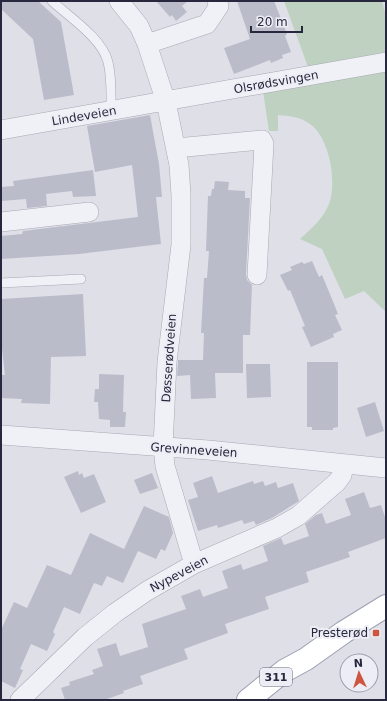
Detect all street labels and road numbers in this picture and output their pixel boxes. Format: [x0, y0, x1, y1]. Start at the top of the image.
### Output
street label: Olsrødsvingen [233, 68, 319, 96]
street label: Lindeveien [51, 103, 117, 129]
street label: Døsserødveien [159, 313, 179, 403]
street label: Grevinneveien [150, 440, 238, 460]
street label: Nypeveien [148, 553, 210, 595]
road number: 311 [260, 668, 292, 686]

